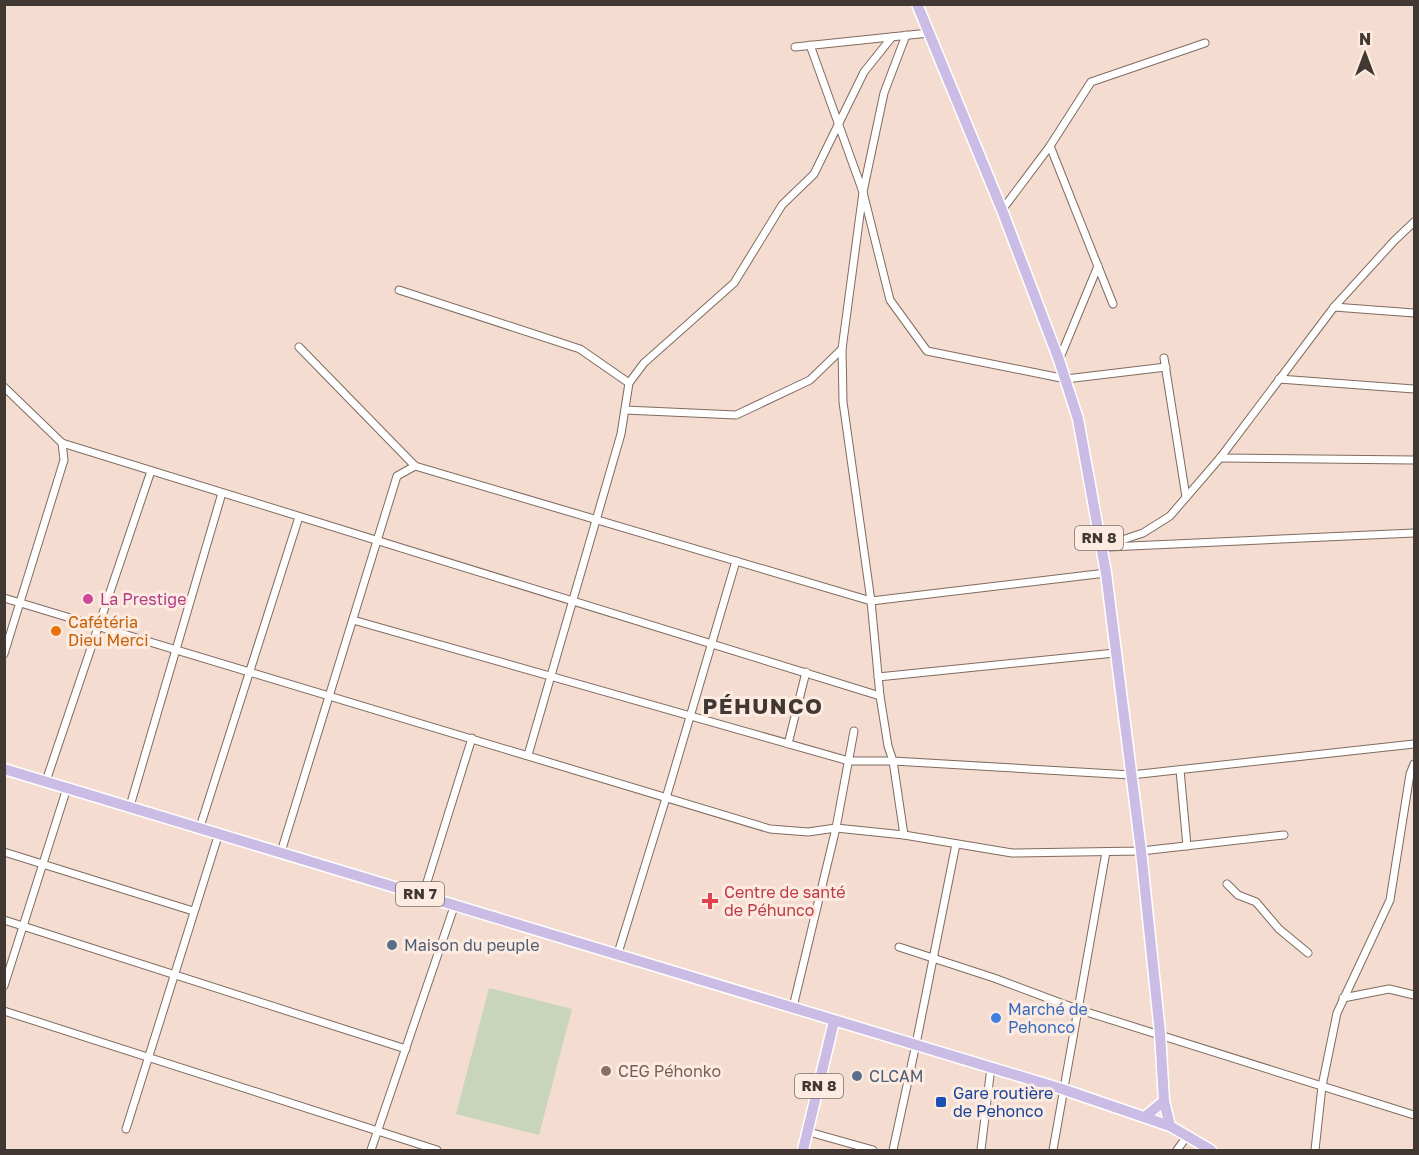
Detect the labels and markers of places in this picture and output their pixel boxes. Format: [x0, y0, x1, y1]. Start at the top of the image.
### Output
place label: La Prestige [100, 589, 186, 609]
marker: La Prestige [81, 592, 95, 606]
place label: Cafétéria Dieu Merci [68, 612, 149, 650]
marker: Cafétéria Dieu Merci [49, 624, 63, 638]
place label: Centre de santé de Péhunco [724, 882, 846, 920]
marker: Centre de santé de Péhunco [701, 892, 719, 910]
place label: Maison du peuple [404, 935, 539, 955]
marker: Maison du peuple [385, 938, 399, 952]
place label: Marché de Pehonco [1008, 999, 1088, 1037]
marker: Marché de Pehonco [989, 1011, 1003, 1025]
place label: CEG Péhonko [618, 1061, 721, 1081]
marker: CEG Péhonko [599, 1064, 613, 1078]
place label: CLCAM [869, 1066, 923, 1086]
marker: CLCAM [850, 1069, 864, 1083]
place label: Gare routière de Pehonco [953, 1083, 1053, 1121]
marker: Gare routière de Pehonco [934, 1095, 948, 1109]

